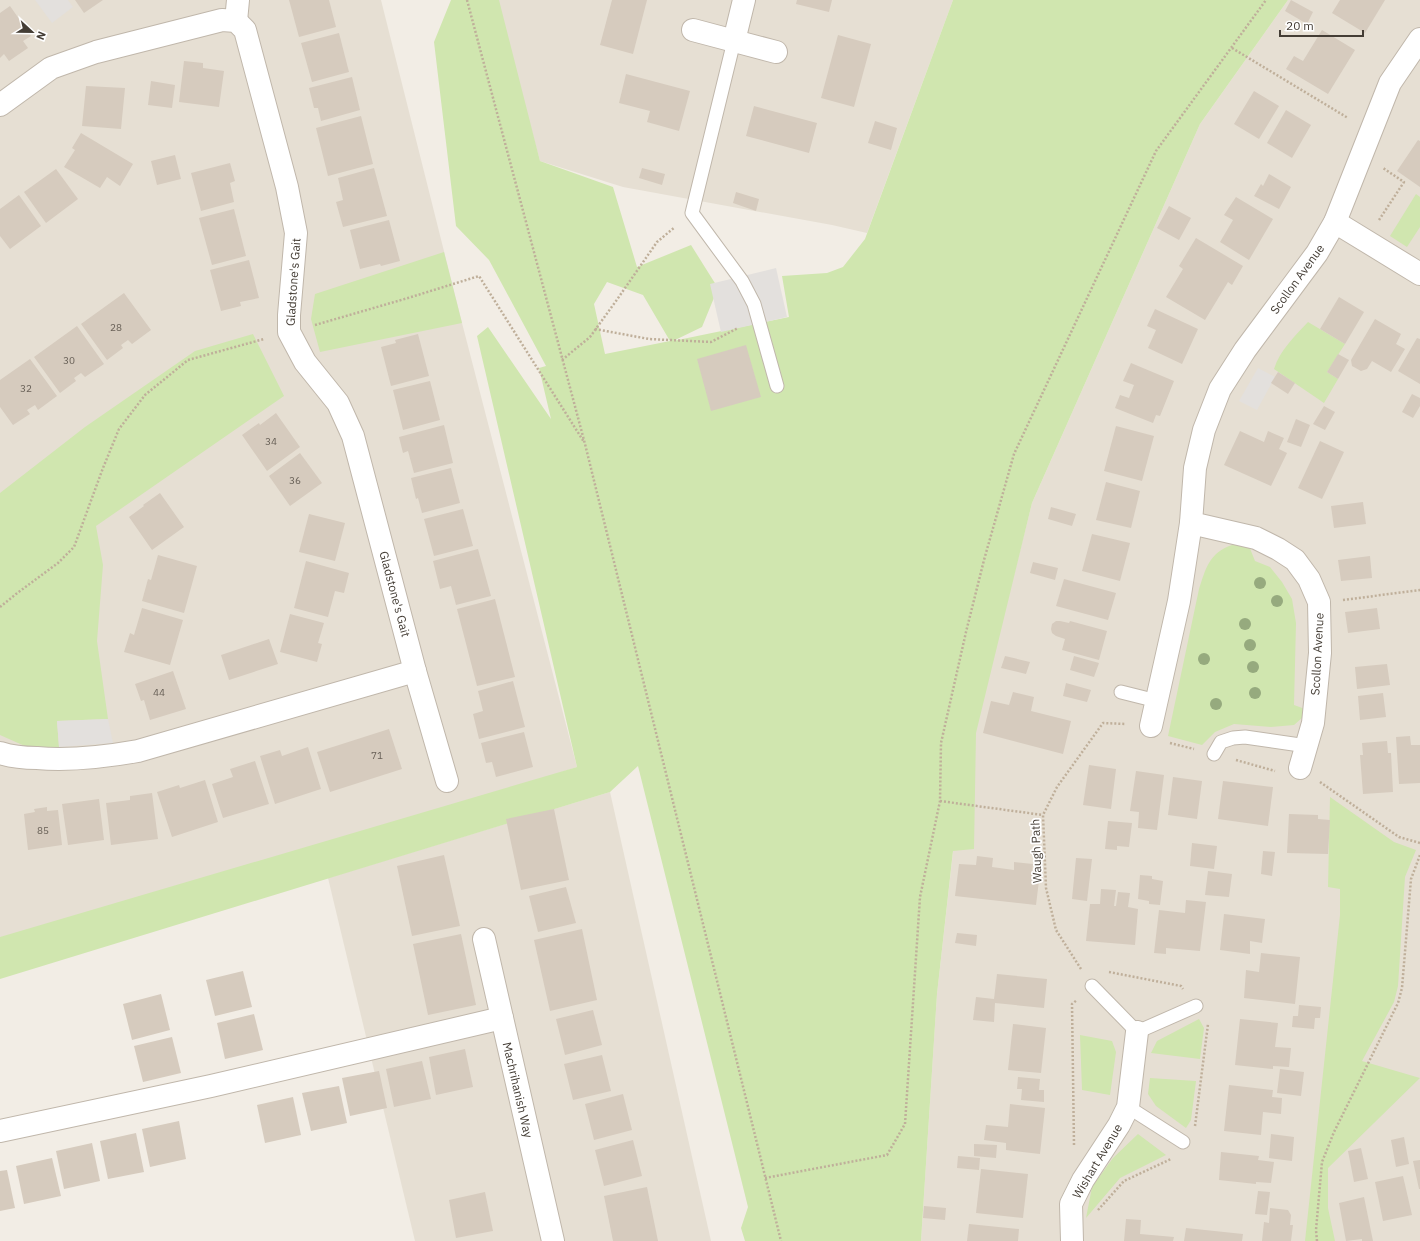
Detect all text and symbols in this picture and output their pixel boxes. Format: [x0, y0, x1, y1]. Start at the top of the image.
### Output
north arrow [12, 12, 52, 52]
scale bar [1280, 12, 1363, 38]
text: 20 m [1286, 18, 1314, 33]
text: N [33, 29, 49, 42]
street label: Gladstone's Gait [282, 237, 304, 327]
street label: Scollon Avenue [1267, 241, 1328, 317]
house number: 28 [110, 321, 122, 334]
house number: 30 [63, 354, 75, 367]
house number: 32 [20, 382, 32, 395]
house number: 34 [265, 435, 277, 448]
house number: 36 [289, 474, 301, 487]
street label: Gladstone's Gait [376, 549, 414, 639]
street label: Scollon Avenue [1307, 612, 1327, 696]
house number: 44 [153, 686, 165, 699]
house number: 71 [371, 749, 383, 762]
street label: Waugh Path [1027, 819, 1045, 883]
house number: 85 [37, 824, 49, 837]
street label: Machrihanish Way [500, 1041, 536, 1139]
street label: Wishart Avenue [1069, 1121, 1125, 1201]

